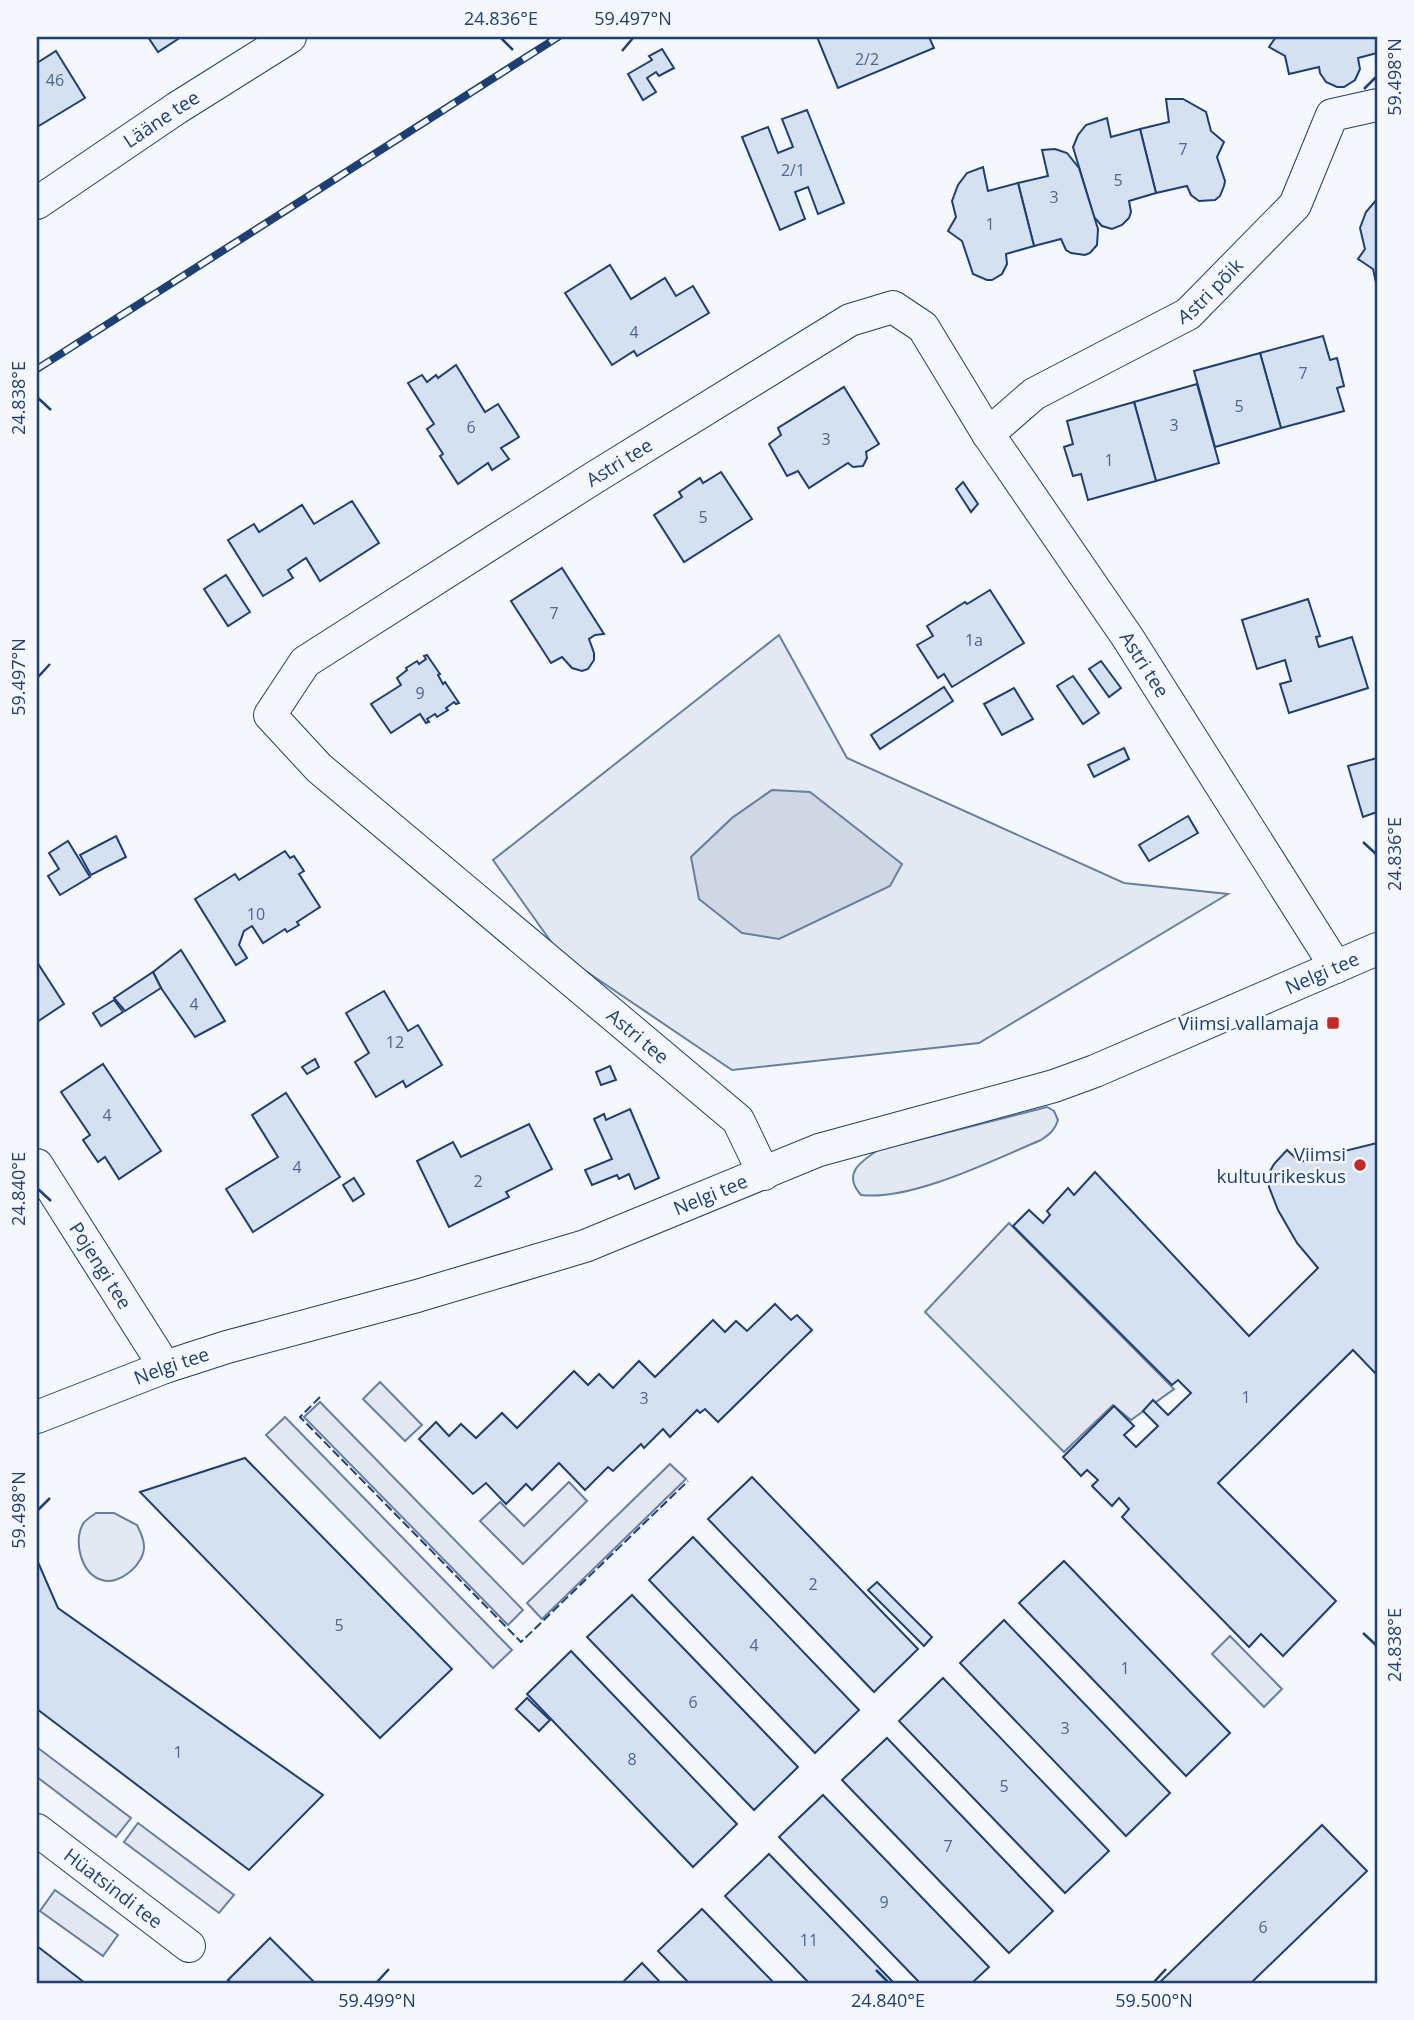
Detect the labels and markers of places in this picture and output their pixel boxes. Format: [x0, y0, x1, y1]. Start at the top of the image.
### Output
place label: Viimsi vallamaja [1178, 1010, 1319, 1036]
marker: Viimsi vallamaja [1325, 1015, 1341, 1031]
place label: Viimsi kultuurikeskus [1217, 1141, 1346, 1189]
marker: Viimsi kultuurikeskus [1352, 1157, 1368, 1173]

